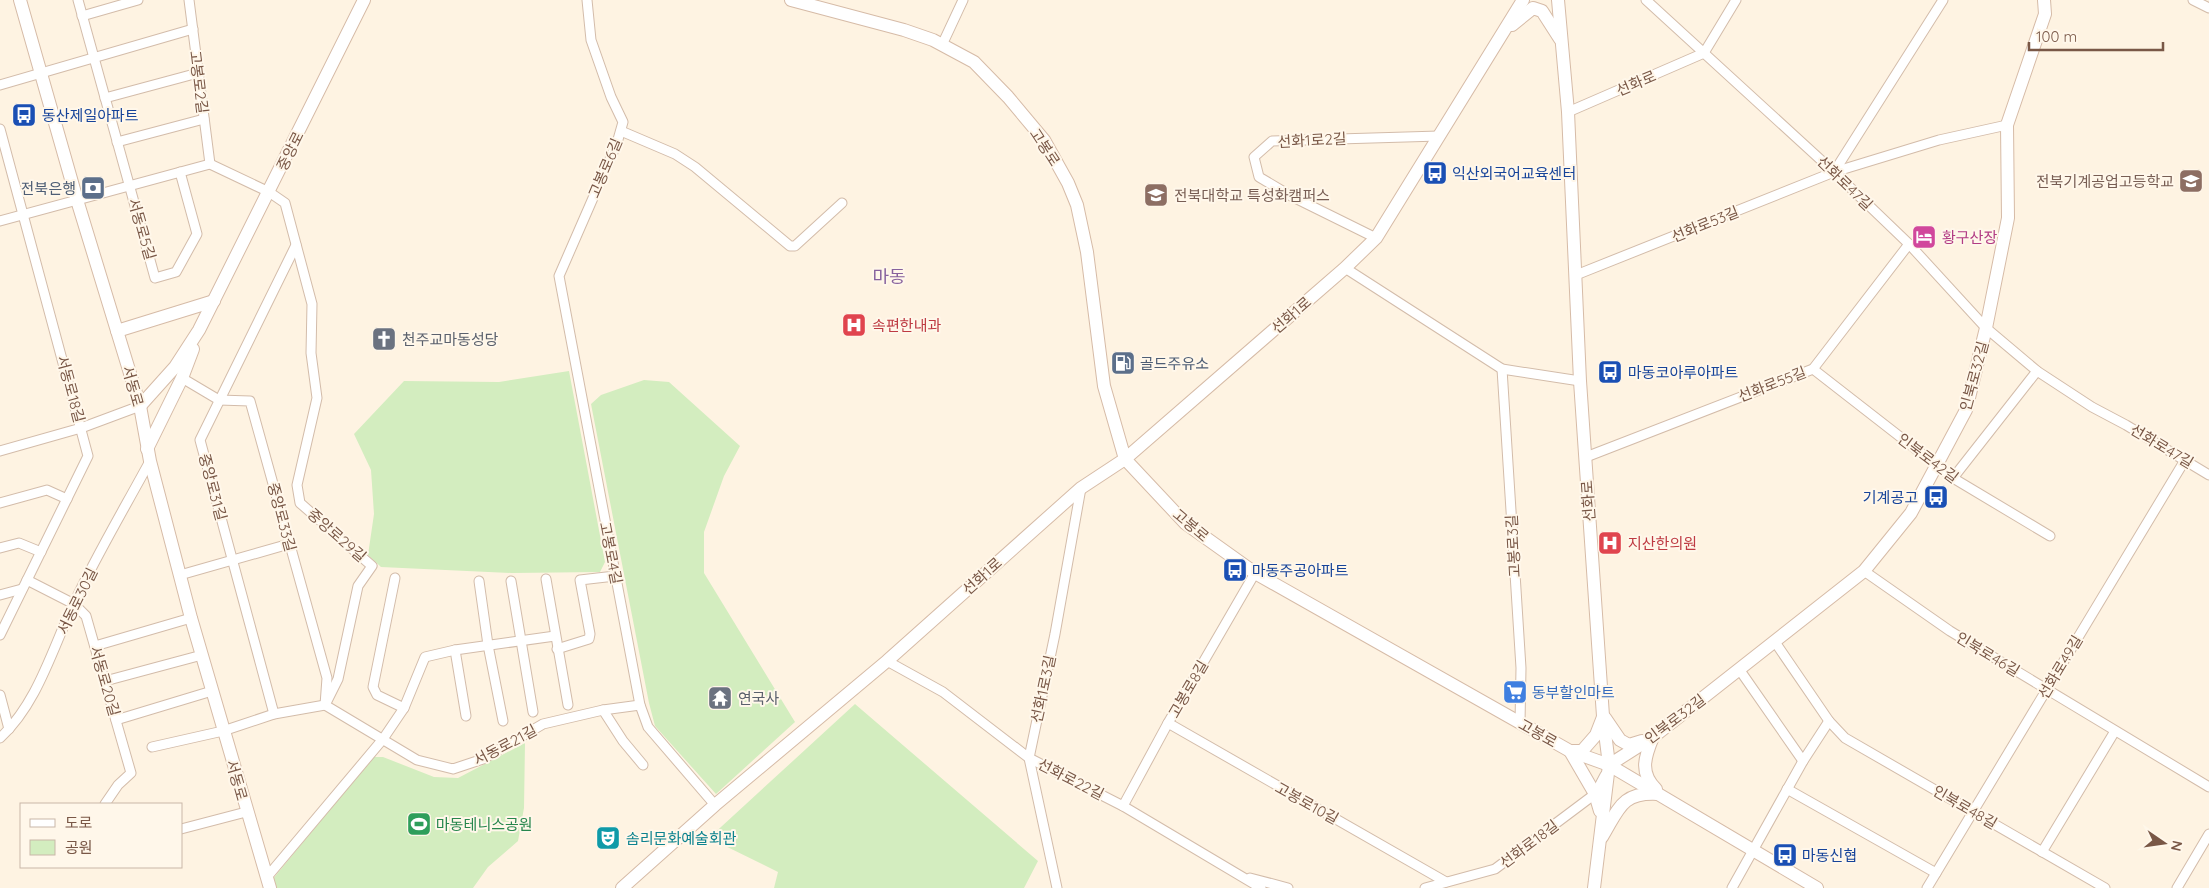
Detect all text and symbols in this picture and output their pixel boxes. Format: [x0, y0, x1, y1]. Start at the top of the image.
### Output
scale bar [2029, 20, 2163, 52]
text: 100 m [2036, 27, 2077, 46]
street label: 고봉로2길 [186, 49, 212, 115]
street label: 선화로 [1613, 66, 1659, 100]
bus stop icon: 동산제일아파트 [11, 102, 37, 128]
place label: 동산제일아파트 [42, 106, 139, 125]
street label: 고봉로 [1026, 124, 1064, 170]
street label: 중앙로 [272, 128, 308, 174]
street label: 선화1로2길 [1277, 129, 1347, 151]
street label: 고봉로6길 [584, 135, 626, 201]
street label: 선화로47길 [1813, 152, 1877, 214]
bus stop icon: 익산외국어교육센터 [1422, 160, 1448, 186]
place label: 익산외국어교육센터 [1452, 164, 1576, 183]
school or university icon: 전북기계공업고등학교 [2178, 168, 2204, 194]
place label: 전북기계공업고등학교 [2036, 172, 2174, 191]
bank icon: 전북은행 [80, 175, 106, 201]
place label: 전북은행 [21, 179, 76, 198]
school or university icon: 전북대학교 특성화캠퍼스 [1143, 182, 1169, 208]
place label: 전북대학교 특성화캠퍼스 [1174, 186, 1330, 205]
street label: 서동로5길 [124, 196, 160, 262]
street label: 선화로53길 [1668, 202, 1742, 246]
hotel icon: 황구산장 [1911, 224, 1937, 250]
place label: 황구산장 [1942, 228, 1997, 247]
district label: 마동 [872, 265, 906, 288]
street label: 선화1로 [1267, 292, 1315, 338]
hospital icon: 속편한내과 [841, 312, 867, 338]
place label: 속편한내과 [872, 316, 941, 335]
church icon: 천주교마동성당 [371, 326, 397, 352]
place label: 천주교마동성당 [402, 330, 499, 349]
street label: 인북로32길 [1956, 339, 1992, 413]
fuel station icon: 골드주유소 [1110, 350, 1136, 376]
street label: 서동로18길 [53, 353, 89, 425]
place label: 골드주유소 [1140, 354, 1209, 373]
bus stop icon: 마동코아루아파트 [1597, 359, 1623, 385]
street label: 선화로55길 [1735, 362, 1809, 406]
street label: 서동로 [118, 363, 148, 409]
place label: 마동코아루아파트 [1628, 363, 1739, 382]
street label: 선화로47길 [2127, 420, 2197, 472]
street label: 인북로42길 [1894, 429, 1962, 487]
street label: 중앙로31길 [195, 451, 231, 523]
street label: 중앙로33길 [264, 480, 300, 554]
street label: 선화로 [1577, 480, 1599, 522]
bus stop icon: 기계공고 [1923, 484, 1949, 510]
place label: 기계공고 [1863, 488, 1918, 507]
street label: 중앙로29길 [304, 504, 370, 566]
street label: 고봉로 [1169, 504, 1213, 546]
street label: 고봉로3길 [1502, 514, 1524, 578]
street label: 고봉로4길 [596, 520, 626, 586]
hospital icon: 지산한의원 [1597, 530, 1623, 556]
place label: 지산한의원 [1628, 534, 1697, 553]
street label: 선화1로 [958, 553, 1006, 599]
bus stop icon: 마동주공아파트 [1222, 557, 1248, 583]
place label: 마동주공아파트 [1252, 561, 1349, 580]
street label: 서동로30길 [53, 564, 101, 638]
street label: 인북로46길 [1953, 628, 2023, 680]
street label: 선화로49길 [2034, 632, 2086, 702]
street label: 서동로20길 [86, 644, 124, 718]
street label: 선화1로3길 [1027, 653, 1059, 725]
street label: 고봉로8길 [1164, 657, 1212, 721]
supermarket icon: 동부할인마트 [1502, 679, 1528, 705]
place label: 동부할인마트 [1532, 683, 1615, 702]
temple icon: 연국사 [707, 685, 733, 711]
place label: 연국사 [738, 689, 780, 708]
street label: 인북로32길 [1641, 690, 1709, 748]
street label: 고봉로 [1515, 715, 1561, 751]
street label: 서동로21길 [470, 720, 540, 770]
street label: 선화로22길 [1035, 754, 1107, 804]
street label: 서동로 [222, 757, 252, 803]
street label: 고봉로10길 [1272, 778, 1342, 828]
street label: 인북로48길 [1929, 781, 2001, 833]
legend [20, 803, 182, 868]
sports icon: 마동테니스공원 [406, 811, 432, 837]
text: 도로 [65, 813, 93, 832]
place label: 마동테니스공원 [436, 815, 533, 834]
street label: 선화로18길 [1496, 816, 1562, 872]
north arrow [2139, 818, 2189, 868]
theatre icon: 솜리문화예술회관 [595, 825, 621, 851]
place label: 솜리문화예술회관 [626, 829, 737, 848]
text: 공원 [65, 838, 93, 857]
text: N [2167, 839, 2187, 853]
bus stop icon: 마동신협 [1772, 842, 1798, 868]
place label: 마동신협 [1802, 846, 1857, 865]

